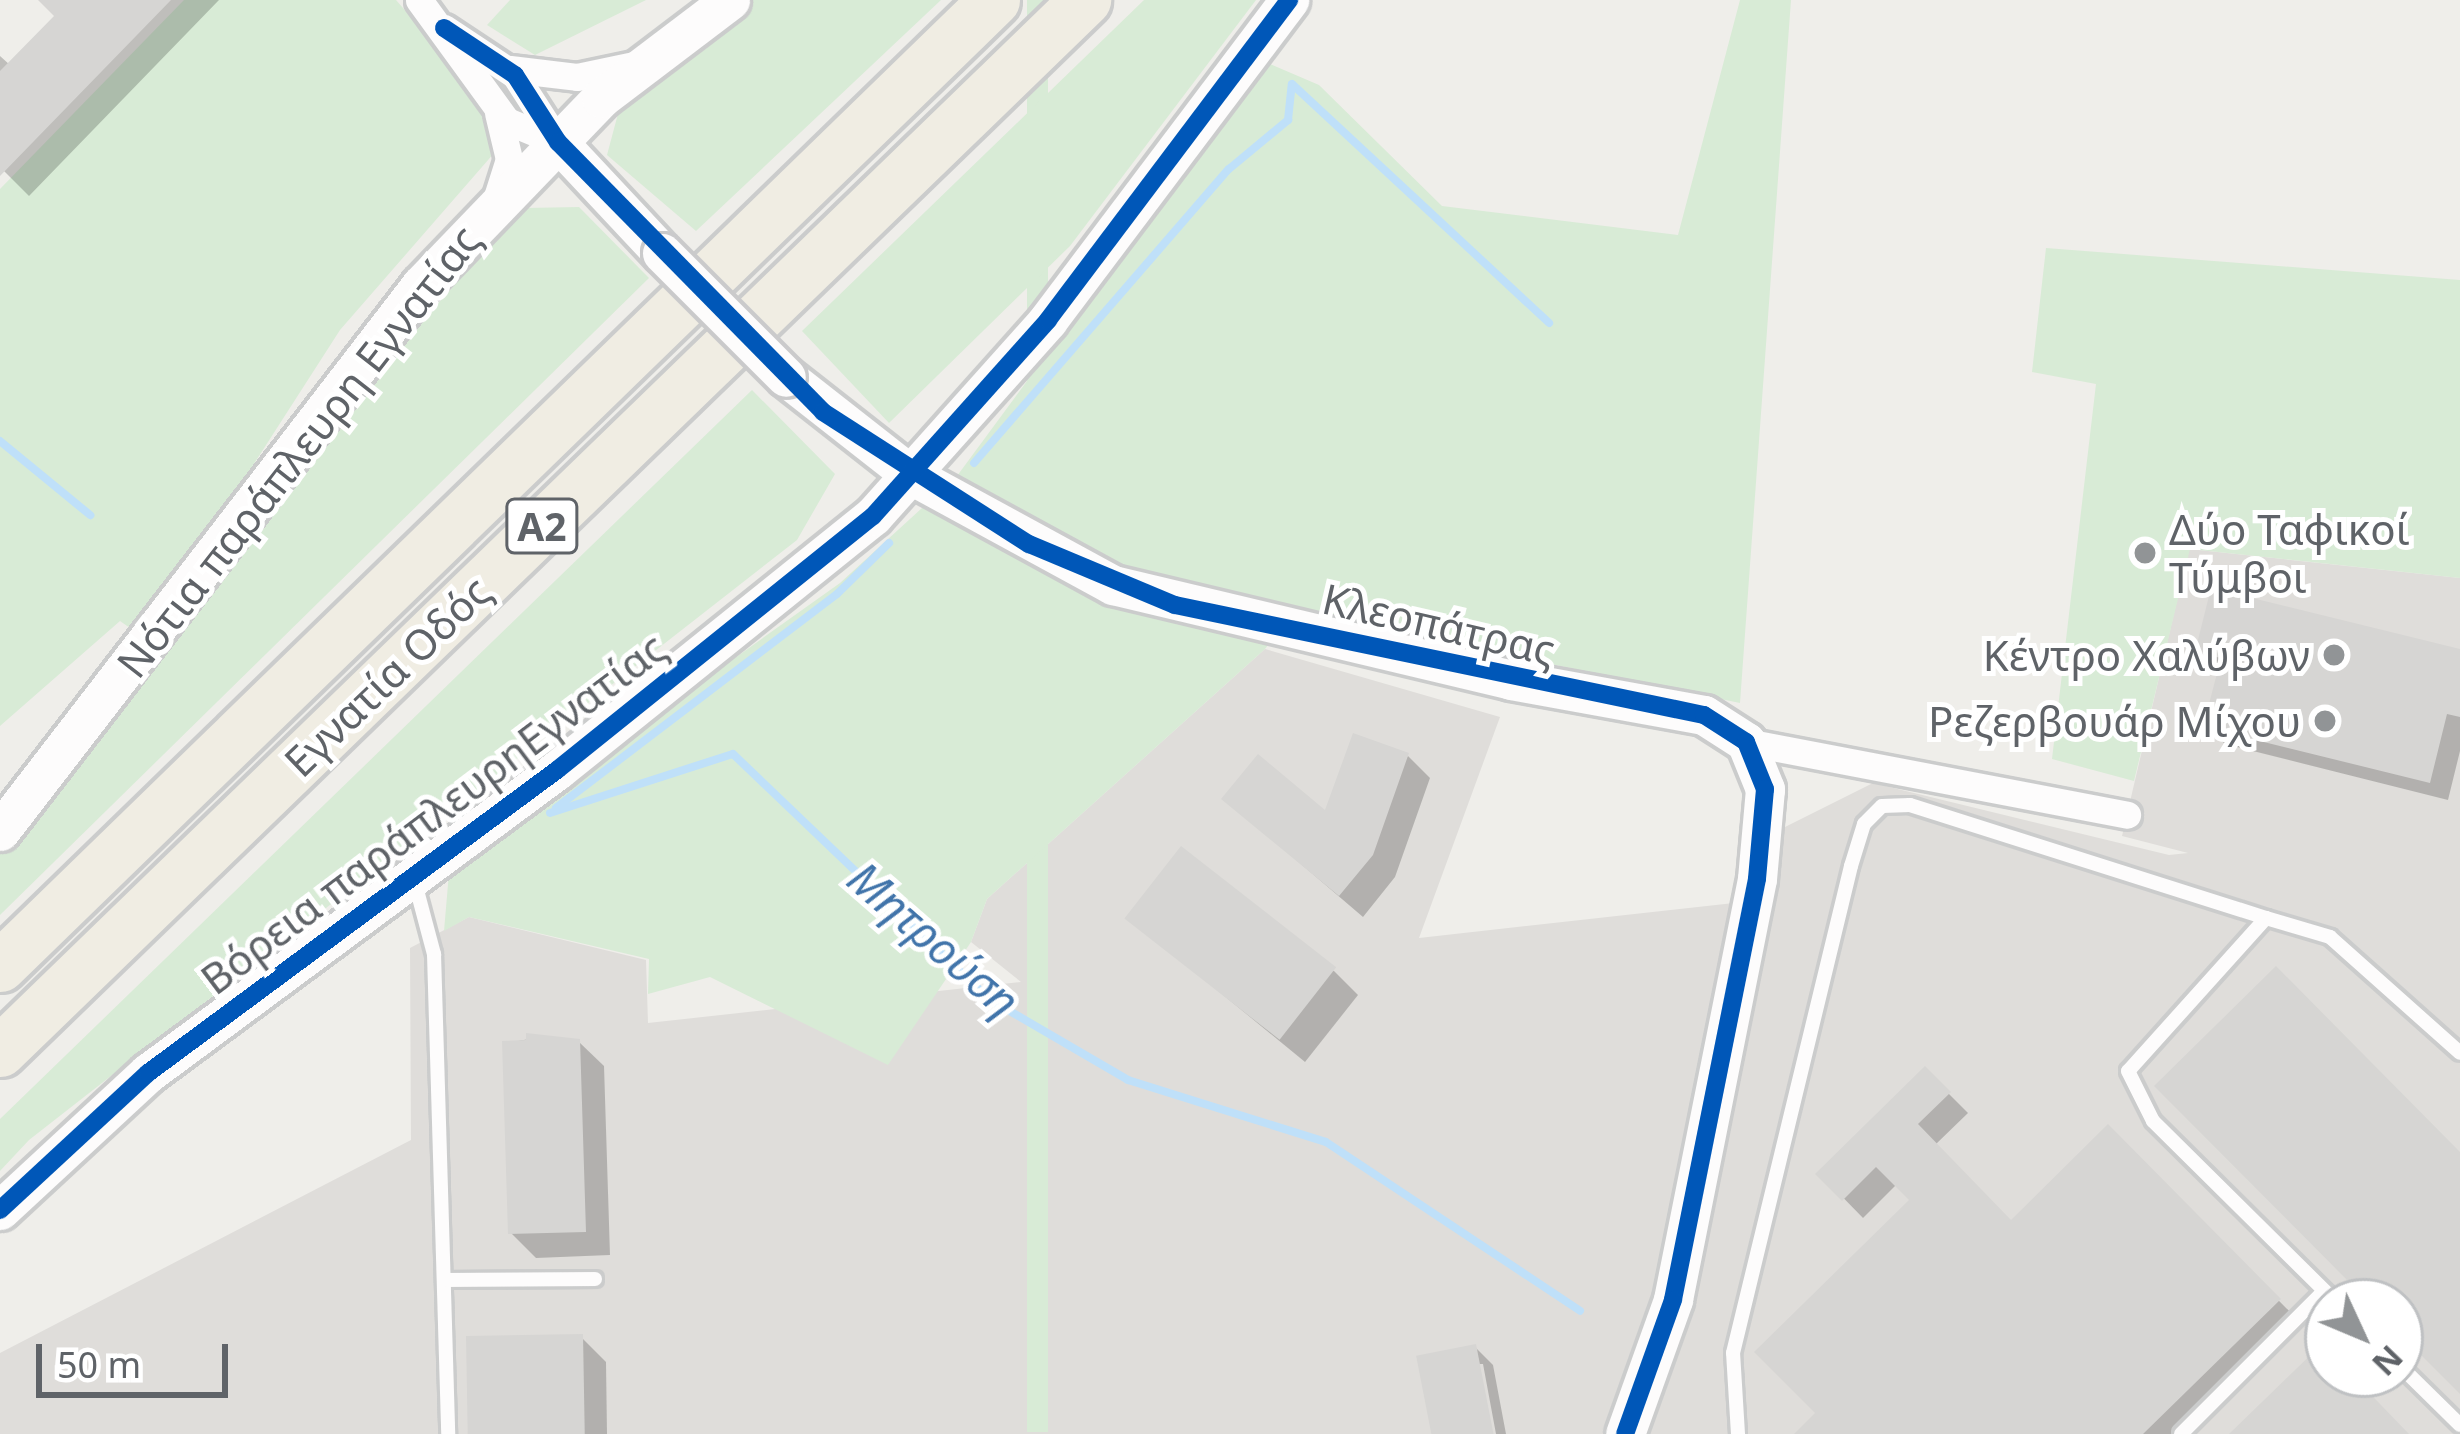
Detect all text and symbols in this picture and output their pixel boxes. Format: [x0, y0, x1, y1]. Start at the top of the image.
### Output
street label: Νότια παράπλευρη Εγνατίας [106, 215, 490, 687]
road number: Α2 [503, 493, 581, 559]
place label: Δύο Ταφικοί Τύμβοι [2169, 504, 2410, 602]
marker: Δύο Ταφικοί Τύμβοι [2132, 540, 2158, 566]
street label: Εγνατία Οδός [274, 565, 500, 787]
street label: Κλεοπάτρας [1318, 573, 1560, 675]
street label: Βόρεια παράπλευρηΕγνατίας [191, 622, 675, 1004]
place label: Κέντρο Χαλύβων [1983, 630, 2310, 680]
marker: Κέντρο Χαλύβων [2321, 642, 2347, 668]
place label: Ρεζερβουάρ Μίχου [1928, 696, 2301, 746]
marker: Ρεζερβουάρ Μίχου [2312, 708, 2338, 734]
water label: Μητρούση [838, 850, 1030, 1028]
north arrow [2304, 1278, 2424, 1398]
scale bar [42, 1320, 234, 1394]
text: N [2363, 1336, 2414, 1387]
text: 50 m [57, 1340, 141, 1389]

